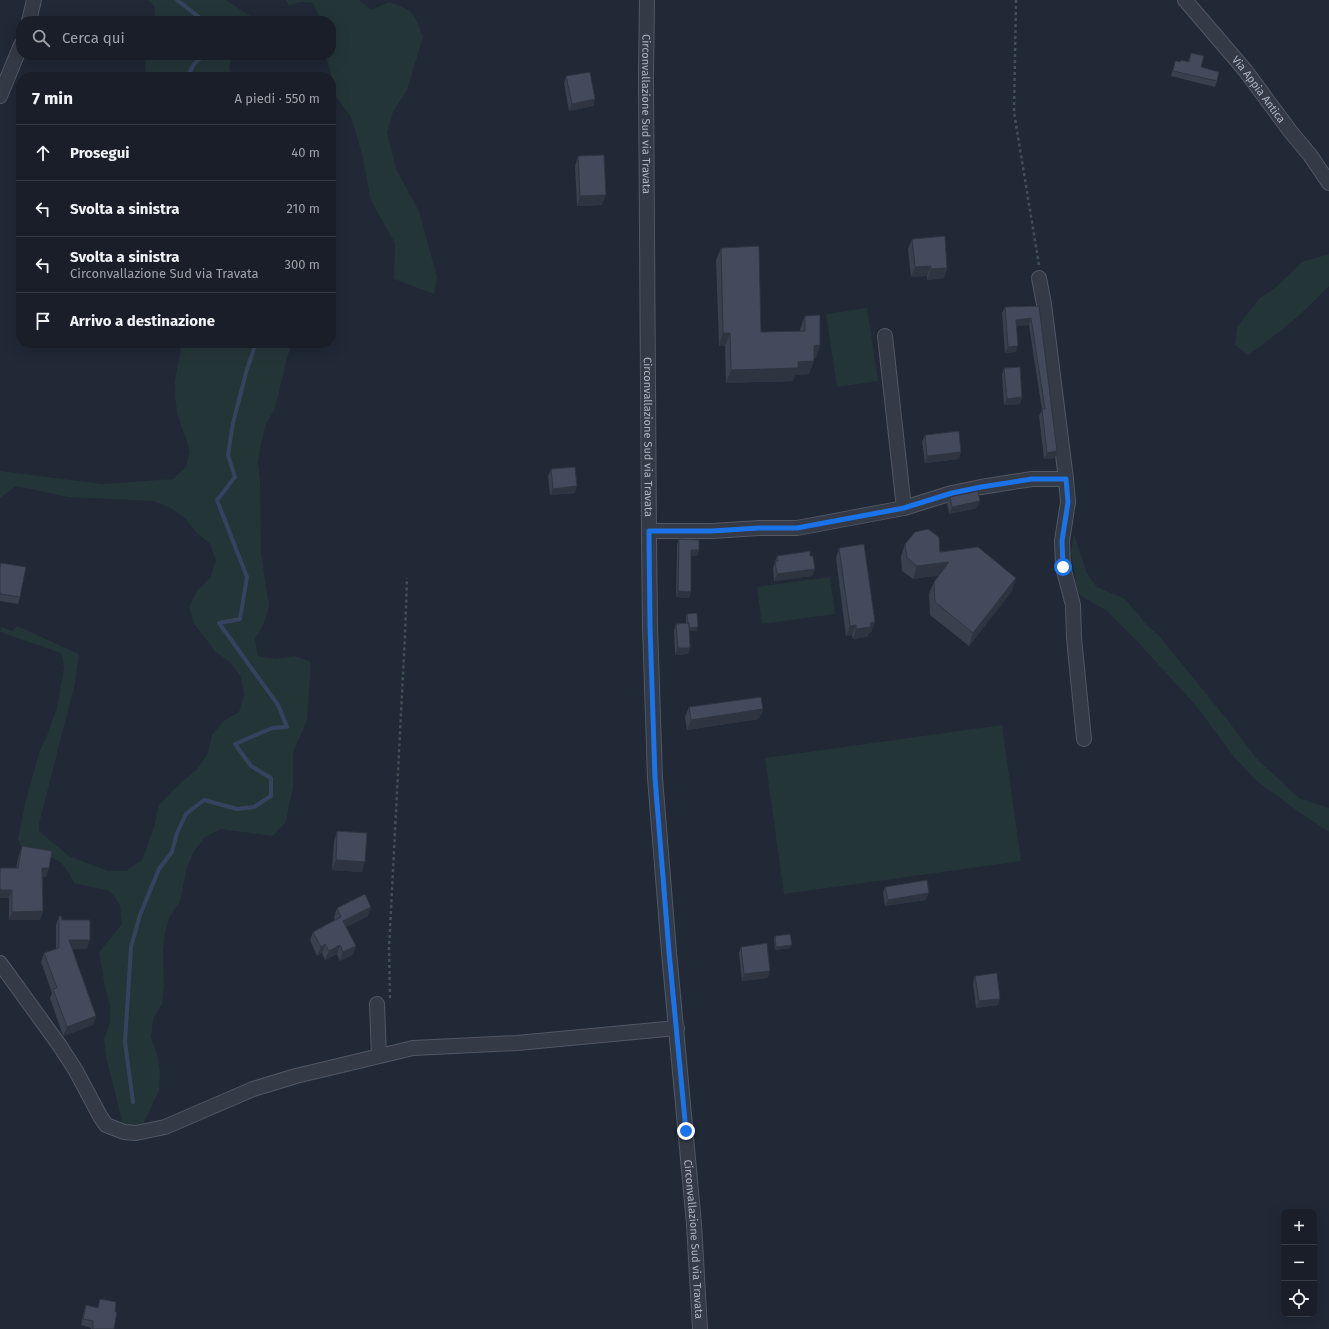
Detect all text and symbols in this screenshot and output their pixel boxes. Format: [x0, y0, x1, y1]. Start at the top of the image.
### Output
search box [16, 16, 336, 60]
icon: search [30, 27, 52, 49]
text: Cerca qui [62, 29, 125, 47]
street label: Circonvallazione Sud via Travata [639, 34, 653, 194]
street label: Via Appia Antica [1229, 54, 1288, 126]
text: 7 min [32, 88, 73, 109]
text: A piedi · 550 m [234, 91, 320, 106]
icon: ahead [32, 142, 54, 164]
text: Prosegui [70, 144, 129, 162]
text: 40 m [291, 145, 320, 160]
icon: left [32, 198, 54, 220]
text: Svolta a sinistra [70, 200, 180, 218]
text: 210 m [286, 201, 320, 216]
text: Svolta a sinistra [70, 248, 180, 266]
icon: left [32, 254, 54, 276]
text: 300 m [284, 257, 320, 272]
text: Circonvallazione Sud via Travata [70, 266, 259, 281]
icon: arrive [32, 310, 54, 332]
text: Arrivo a destinazione [70, 312, 215, 330]
street label: Circonvallazione Sud via Travata [641, 357, 655, 517]
route start [1054, 558, 1072, 576]
route end [677, 1122, 695, 1140]
street label: Circonvallazione Sud via Travata [681, 1159, 705, 1319]
map controls [1281, 1209, 1317, 1317]
button: + [1281, 1209, 1317, 1245]
button: − [1281, 1245, 1317, 1281]
button: locate [1281, 1281, 1317, 1317]

